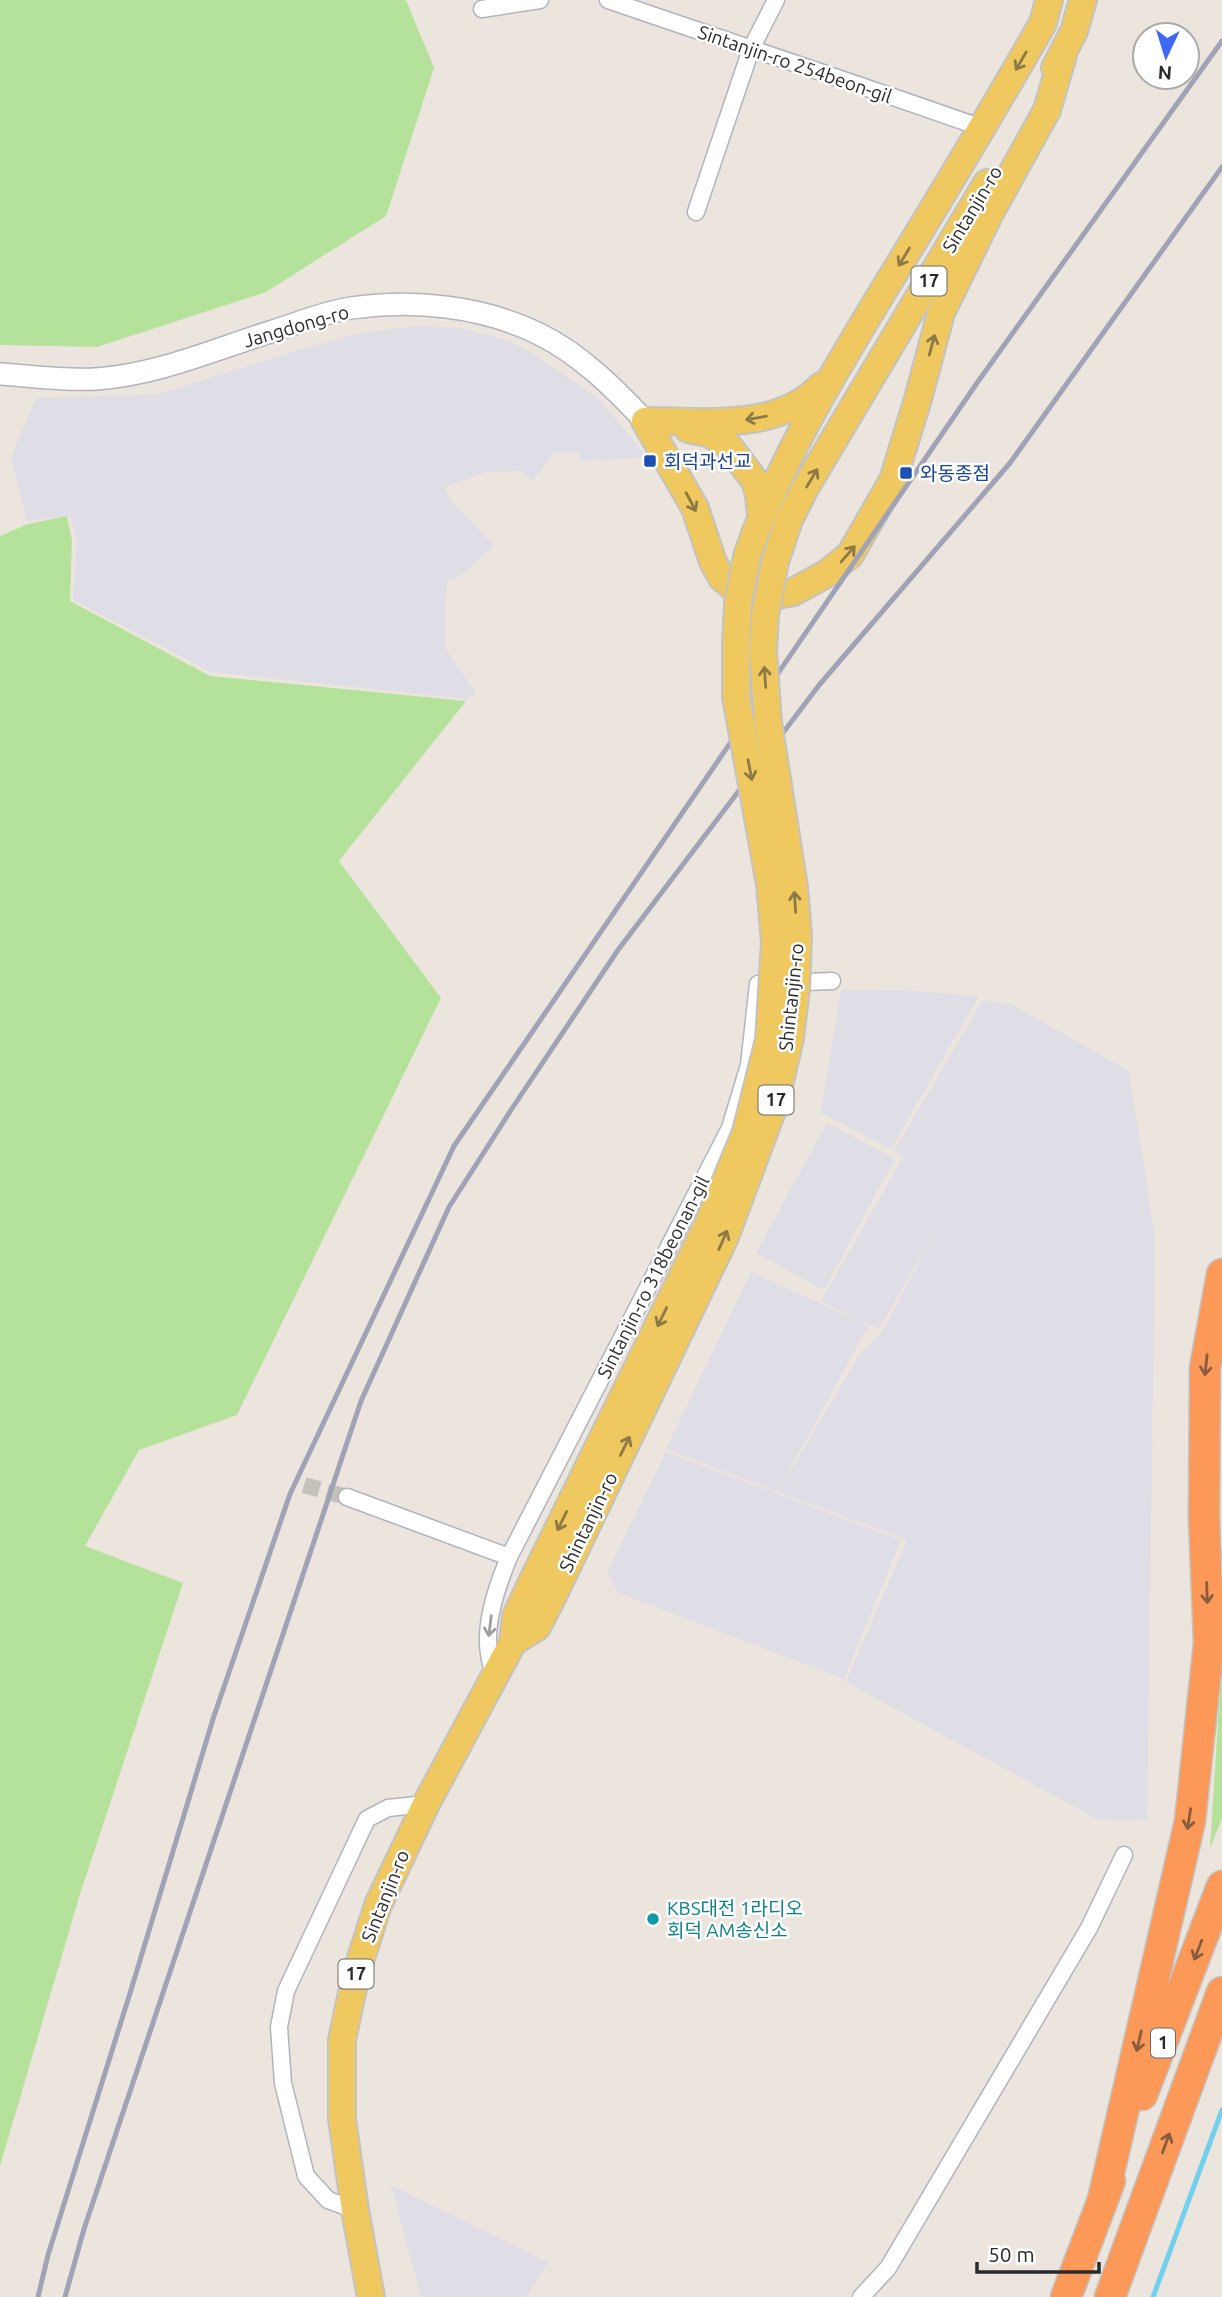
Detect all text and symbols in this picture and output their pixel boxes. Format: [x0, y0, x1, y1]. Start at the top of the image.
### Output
street label: Sintanjin-ro 254beon-gil [695, 20, 895, 108]
north arrow [1131, 21, 1201, 91]
one-way arrow [1014, 51, 1028, 71]
text: N [1157, 61, 1173, 84]
street label: Sintanjin-ro [938, 162, 1006, 256]
one-way arrow [897, 246, 911, 266]
road number: 17 [912, 267, 946, 296]
street label: Jangdong-ro [241, 300, 351, 352]
one-way arrow [927, 334, 940, 356]
one-way arrow [745, 412, 768, 425]
place label: 회덕과선교 [664, 450, 751, 472]
marker: 회덕과선교 [642, 453, 658, 469]
place label: 와동종점 [920, 462, 990, 484]
marker: 와동종점 [898, 465, 914, 481]
one-way arrow [805, 468, 819, 488]
one-way arrow [684, 491, 698, 511]
one-way arrow [840, 545, 856, 563]
one-way arrow [758, 666, 771, 689]
one-way arrow [744, 758, 757, 781]
one-way arrow [788, 891, 801, 914]
street label: Shintanjin-ro [774, 942, 808, 1052]
road number: 17 [758, 1086, 794, 1114]
street label: Sintanjin-ro 318beonan-gil [592, 1172, 714, 1382]
one-way arrow [717, 1230, 730, 1252]
one-way arrow [655, 1306, 669, 1327]
one-way arrow [1199, 1354, 1212, 1376]
one-way arrow [619, 1436, 632, 1457]
street label: Shintanjin-ro [554, 1469, 622, 1575]
one-way arrow [555, 1510, 568, 1531]
one-way arrow [1200, 1581, 1214, 1604]
one-way arrow [483, 1614, 496, 1637]
one-way arrow [1182, 1807, 1195, 1830]
street label: Sintanjin-ro [357, 1847, 413, 1945]
place label: KBS대전 1라디오 회덕 AM송신소 [667, 1897, 803, 1941]
marker: KBS대전 1라디오 회덕 AM송신소 [645, 1911, 661, 1927]
one-way arrow [1190, 1939, 1203, 1961]
road number: 17 [338, 1960, 374, 1988]
road number: 1 [1151, 2028, 1175, 2057]
one-way arrow [1132, 2029, 1146, 2052]
one-way arrow [1161, 2133, 1173, 2154]
scale bar [977, 2230, 1100, 2274]
text: 50 m [988, 2242, 1035, 2266]

